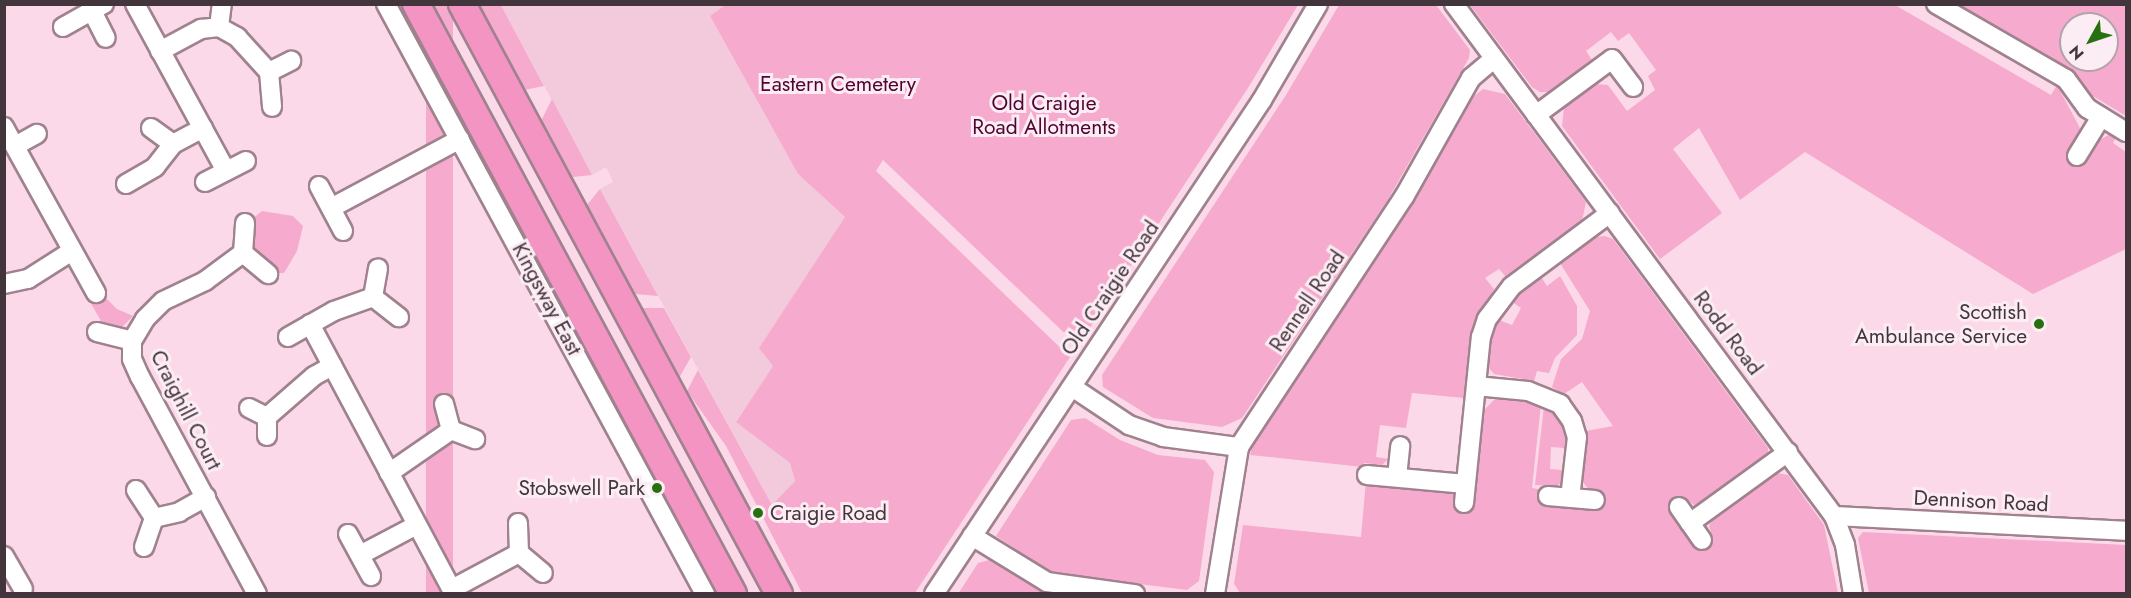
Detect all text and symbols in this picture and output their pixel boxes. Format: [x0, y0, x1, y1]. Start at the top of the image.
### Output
north arrow [2059, 12, 2119, 72]
text: N [2063, 40, 2089, 65]
park label: Eastern Cemetery [760, 71, 916, 97]
park label: Old Craigie Road Allotments [972, 90, 1116, 140]
street label: Old Craigie Road [1056, 216, 1164, 360]
street label: Kingsway East [507, 238, 587, 360]
street label: Rennell Road [1264, 246, 1350, 356]
street label: Rodd Road [1688, 286, 1768, 380]
place label: Scottish Ambulance Service [1855, 299, 2027, 349]
marker: Scottish Ambulance Service [2032, 317, 2046, 331]
street label: Craighill Court [145, 346, 227, 474]
place label: Stobswell Park [518, 475, 645, 501]
marker: Stobswell Park [650, 481, 664, 495]
street label: Dennison Road [1913, 485, 2049, 517]
place label: Craigie Road [770, 500, 887, 526]
marker: Craigie Road [751, 506, 765, 520]

